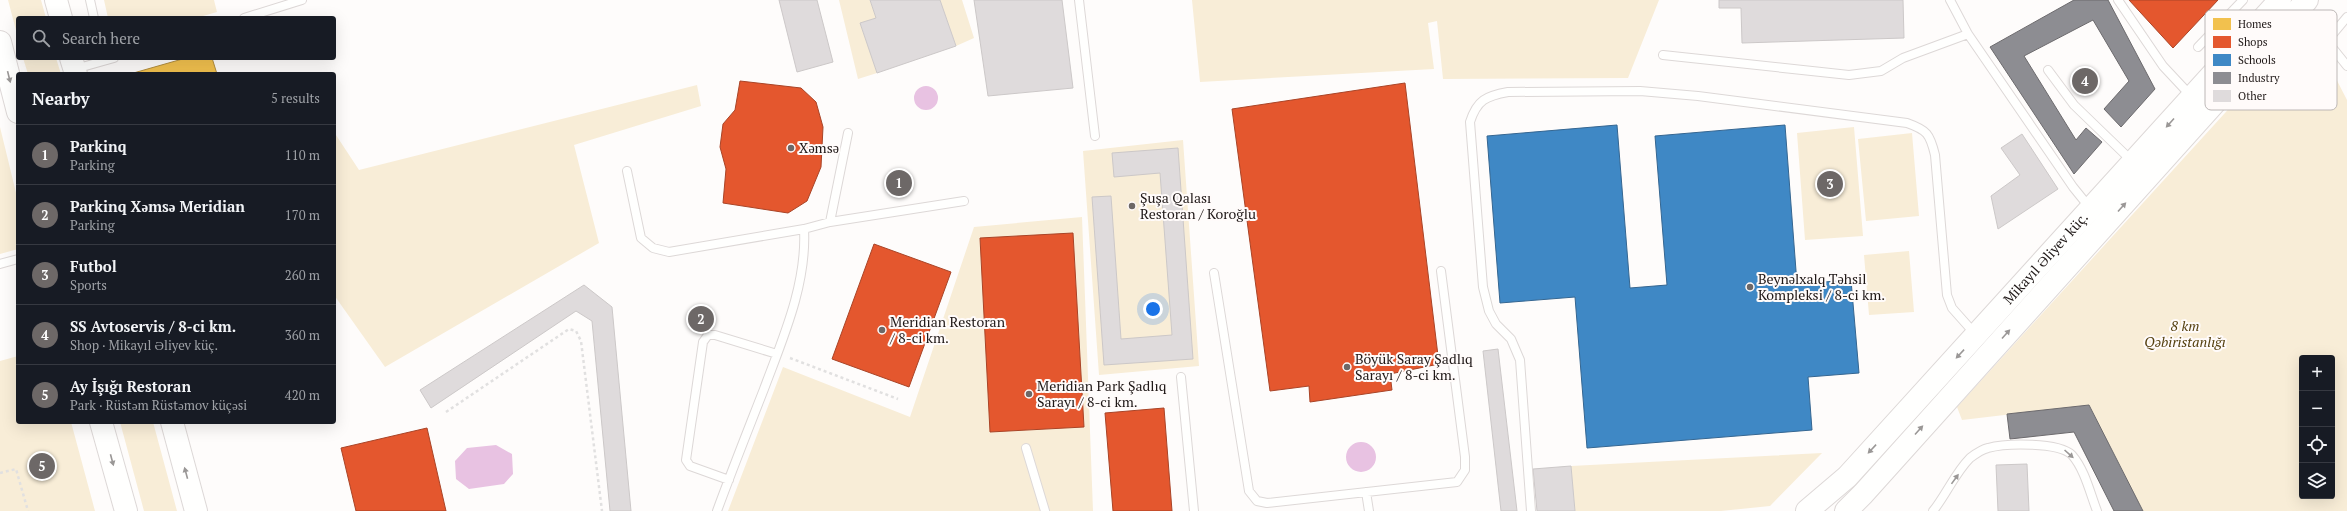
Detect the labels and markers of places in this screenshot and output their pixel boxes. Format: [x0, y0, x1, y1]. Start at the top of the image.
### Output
pin: 4 [2072, 66, 2098, 96]
place label: Xəmsə [799, 138, 839, 157]
marker: Xəmsə [786, 143, 796, 153]
pin: 1 [886, 168, 912, 198]
pin: 3 [1817, 169, 1843, 199]
place label: Şuşa Qalası Restoran / Koroğlu [1140, 188, 1256, 223]
marker: Şuşa Qalası Restoran / Koroğlu [1127, 201, 1137, 211]
place label: Beynəlxalq Təhsil Kompleksi / 8-ci km. [1758, 269, 1885, 304]
marker: Beynəlxalq Təhsil Kompleksi / 8-ci km. [1745, 282, 1755, 292]
pin: 2 [688, 304, 714, 334]
place label: Meridian Restoran / 8-ci km. [889, 312, 1006, 347]
marker: Meridian Restoran / 8-ci km. [877, 325, 887, 335]
place label: Böyük Saray Şadlıq Sarayı / 8-ci km. [1355, 349, 1473, 384]
marker: Böyük Saray Şadlıq Sarayı / 8-ci km. [1342, 362, 1352, 372]
place label: Meridian Park Şadlıq Sarayı / 8-ci km. [1037, 376, 1167, 411]
marker: Meridian Park Şadlıq Sarayı / 8-ci km. [1024, 389, 1034, 399]
pin: 5 [29, 451, 55, 481]

